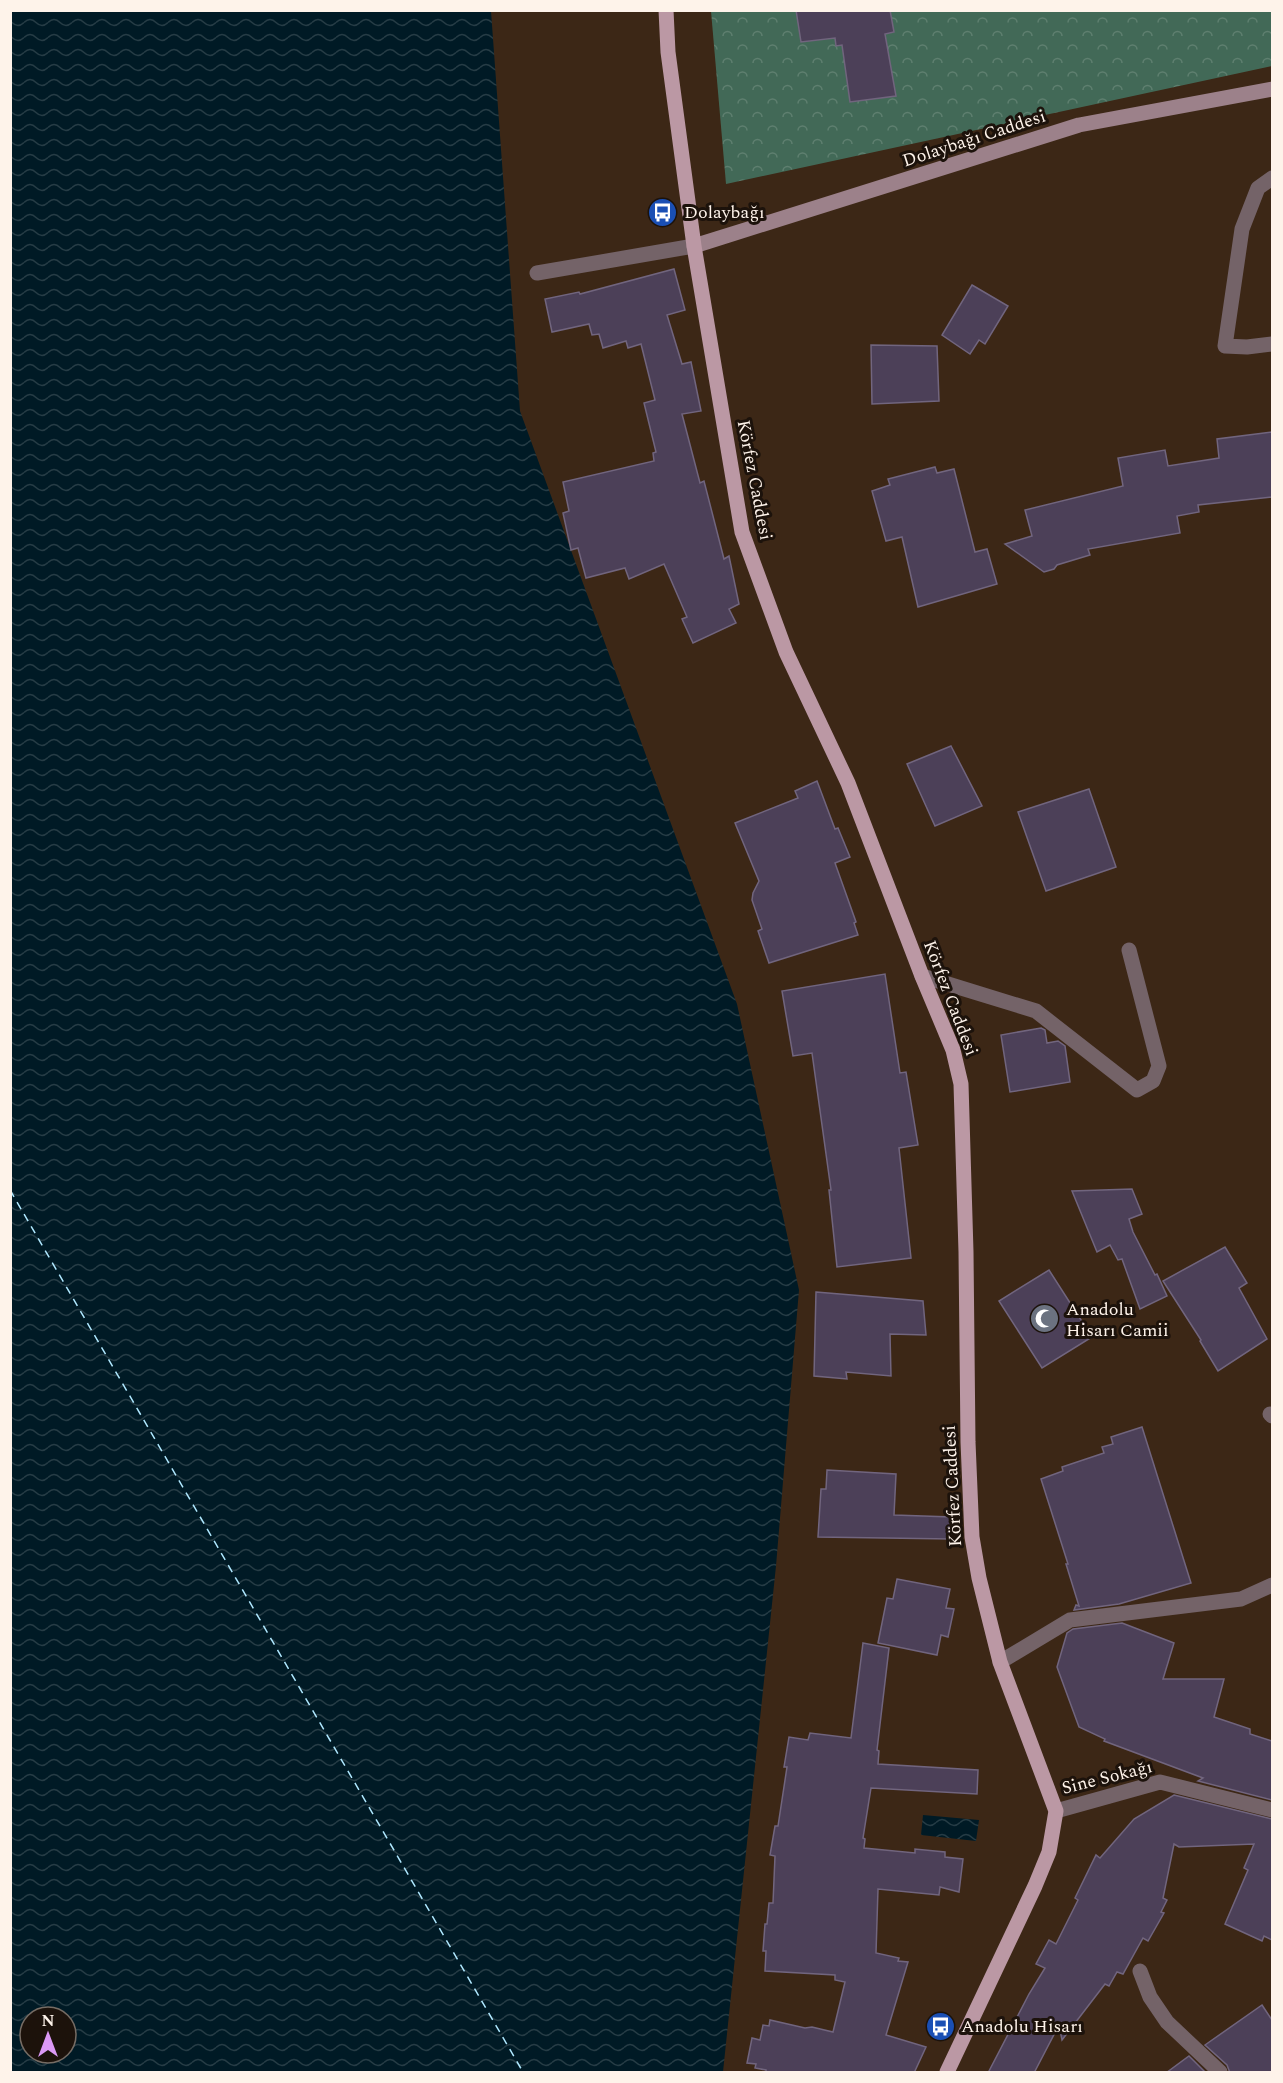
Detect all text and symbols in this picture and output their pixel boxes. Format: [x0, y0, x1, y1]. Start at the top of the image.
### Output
street label: Dolaybağı Caddesi [899, 103, 1049, 174]
bus stop icon: Dolaybağı [647, 196, 679, 228]
place label: Dolaybağı [684, 199, 765, 226]
street label: Körfez Caddesi [730, 418, 779, 542]
street label: Körfez Caddesi [916, 936, 985, 1060]
place label: Anadolu Hisarı Camii [1066, 1296, 1169, 1344]
mosque icon: Anadolu Hisarı Camii [1029, 1303, 1061, 1335]
street label: Körfez Caddesi [936, 1424, 969, 1547]
street label: Sine Sokağı [1059, 1753, 1155, 1802]
north arrow [18, 2005, 78, 2065]
text: N [41, 2009, 55, 2033]
bus stop icon: Anadolu Hisarı [924, 2010, 956, 2042]
place label: Anadolu Hisarı [961, 2013, 1083, 2040]

